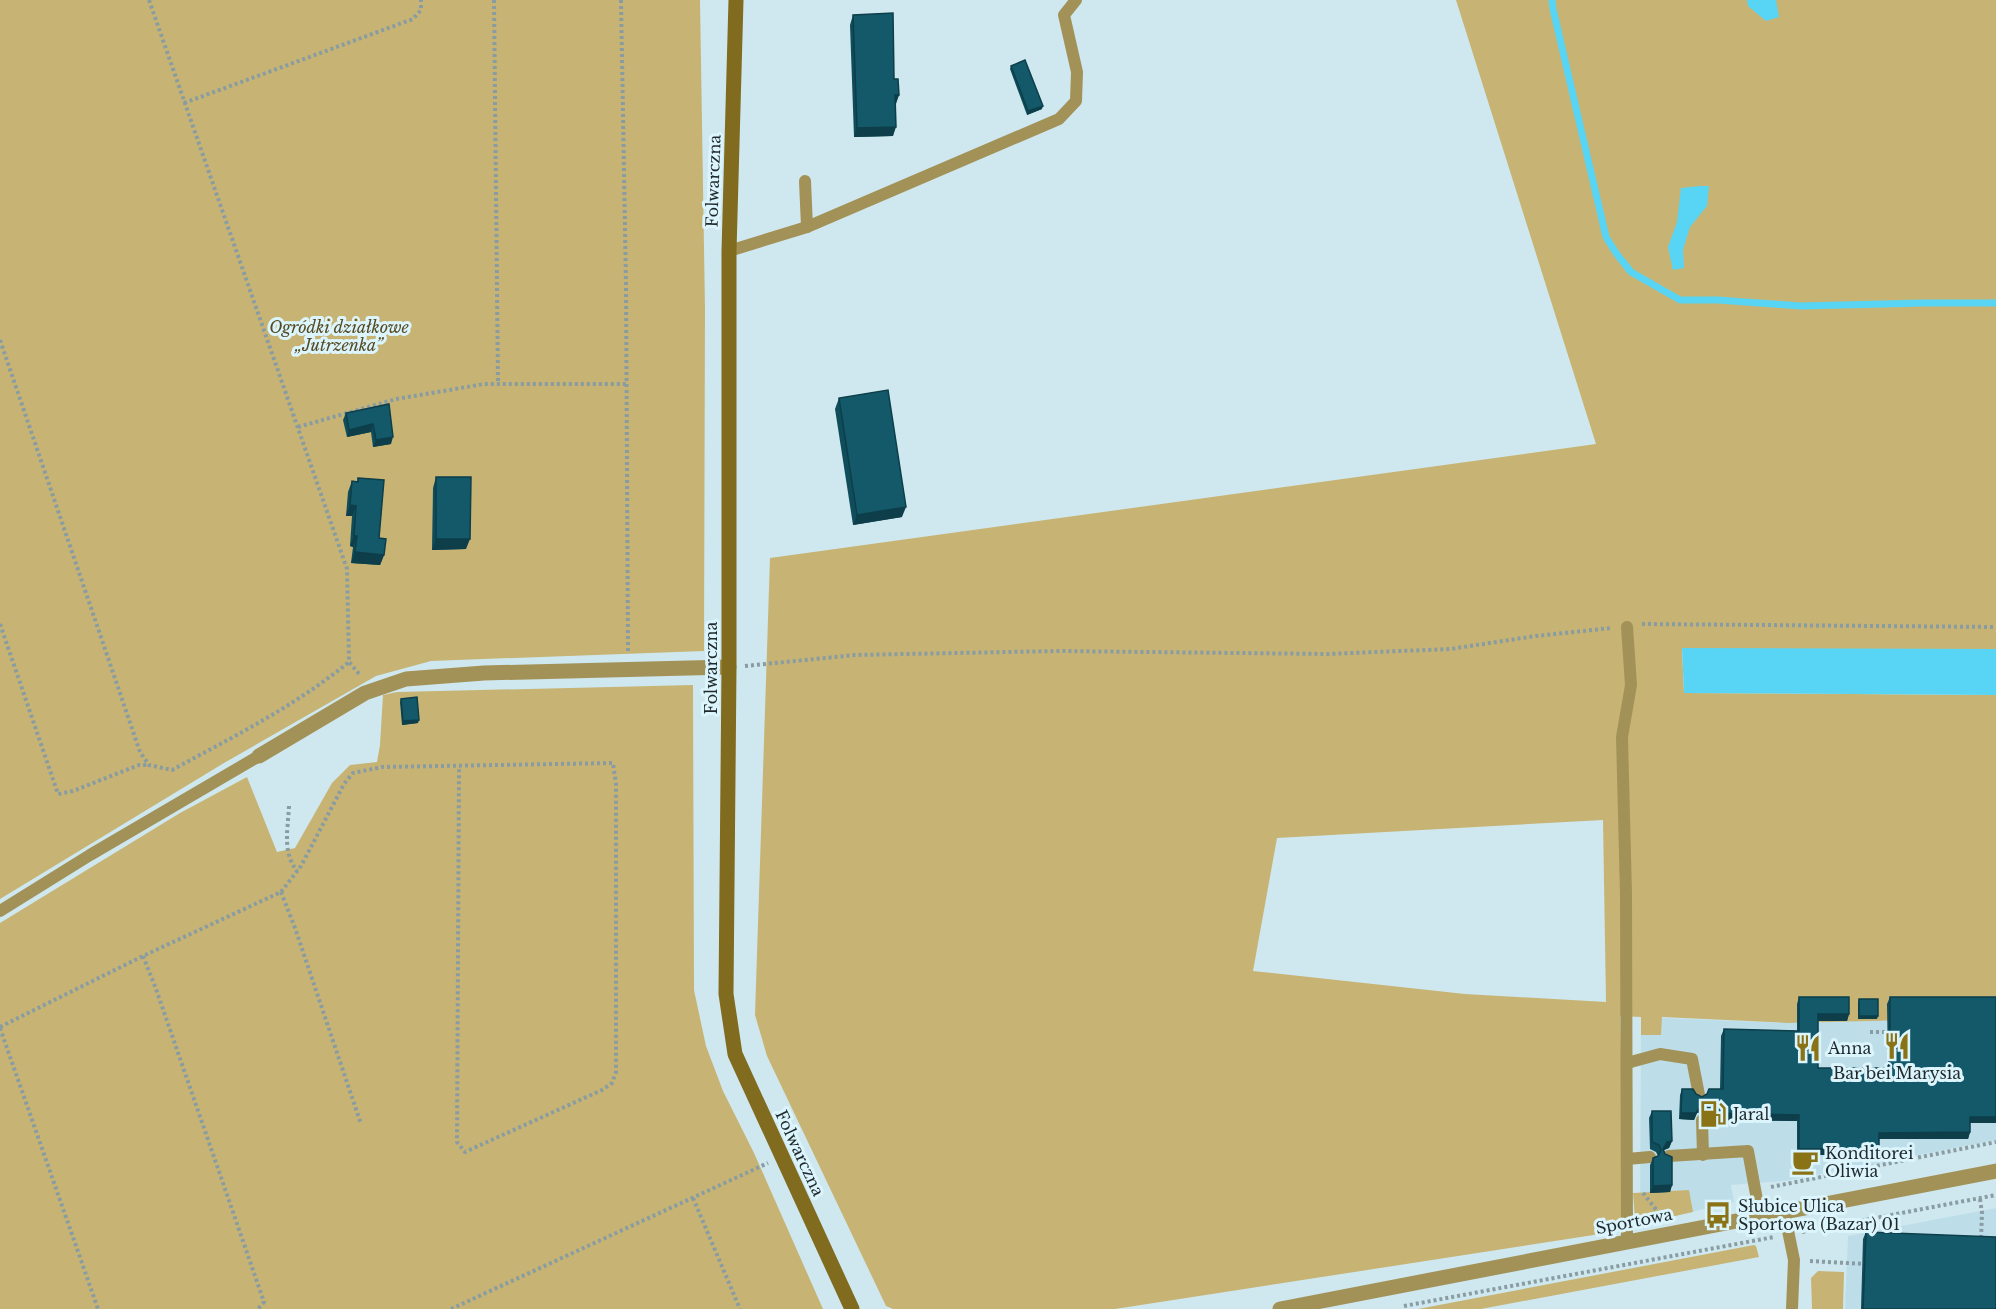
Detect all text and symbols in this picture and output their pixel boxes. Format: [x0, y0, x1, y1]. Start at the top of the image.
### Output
street label: Folwarczna [701, 134, 725, 228]
park label: Ogródki działkowe „Jutrzenka” [269, 317, 410, 355]
street label: Folwarczna [701, 621, 721, 714]
restaurant icon: Bar bei Marysia [1882, 1031, 1912, 1061]
restaurant icon: Anna [1793, 1033, 1823, 1063]
place label: Anna [1827, 1038, 1871, 1058]
place label: Bar bei Marysia [1833, 1063, 1961, 1083]
fuel station icon: Jaral [1698, 1099, 1728, 1129]
place label: Jaral [1731, 1104, 1769, 1124]
street label: Folwarczna [771, 1107, 829, 1199]
place label: Konditorei Oliwia [1825, 1143, 1914, 1181]
cafe icon: Konditorei Oliwia [1790, 1147, 1820, 1177]
place label: Słubice Ulica Sportowa (Bazar) 01 [1738, 1196, 1900, 1234]
bus stop icon: Słubice Ulica Sportowa (Bazar) 01 [1703, 1200, 1733, 1230]
street label: Sportowa [1594, 1204, 1674, 1238]

